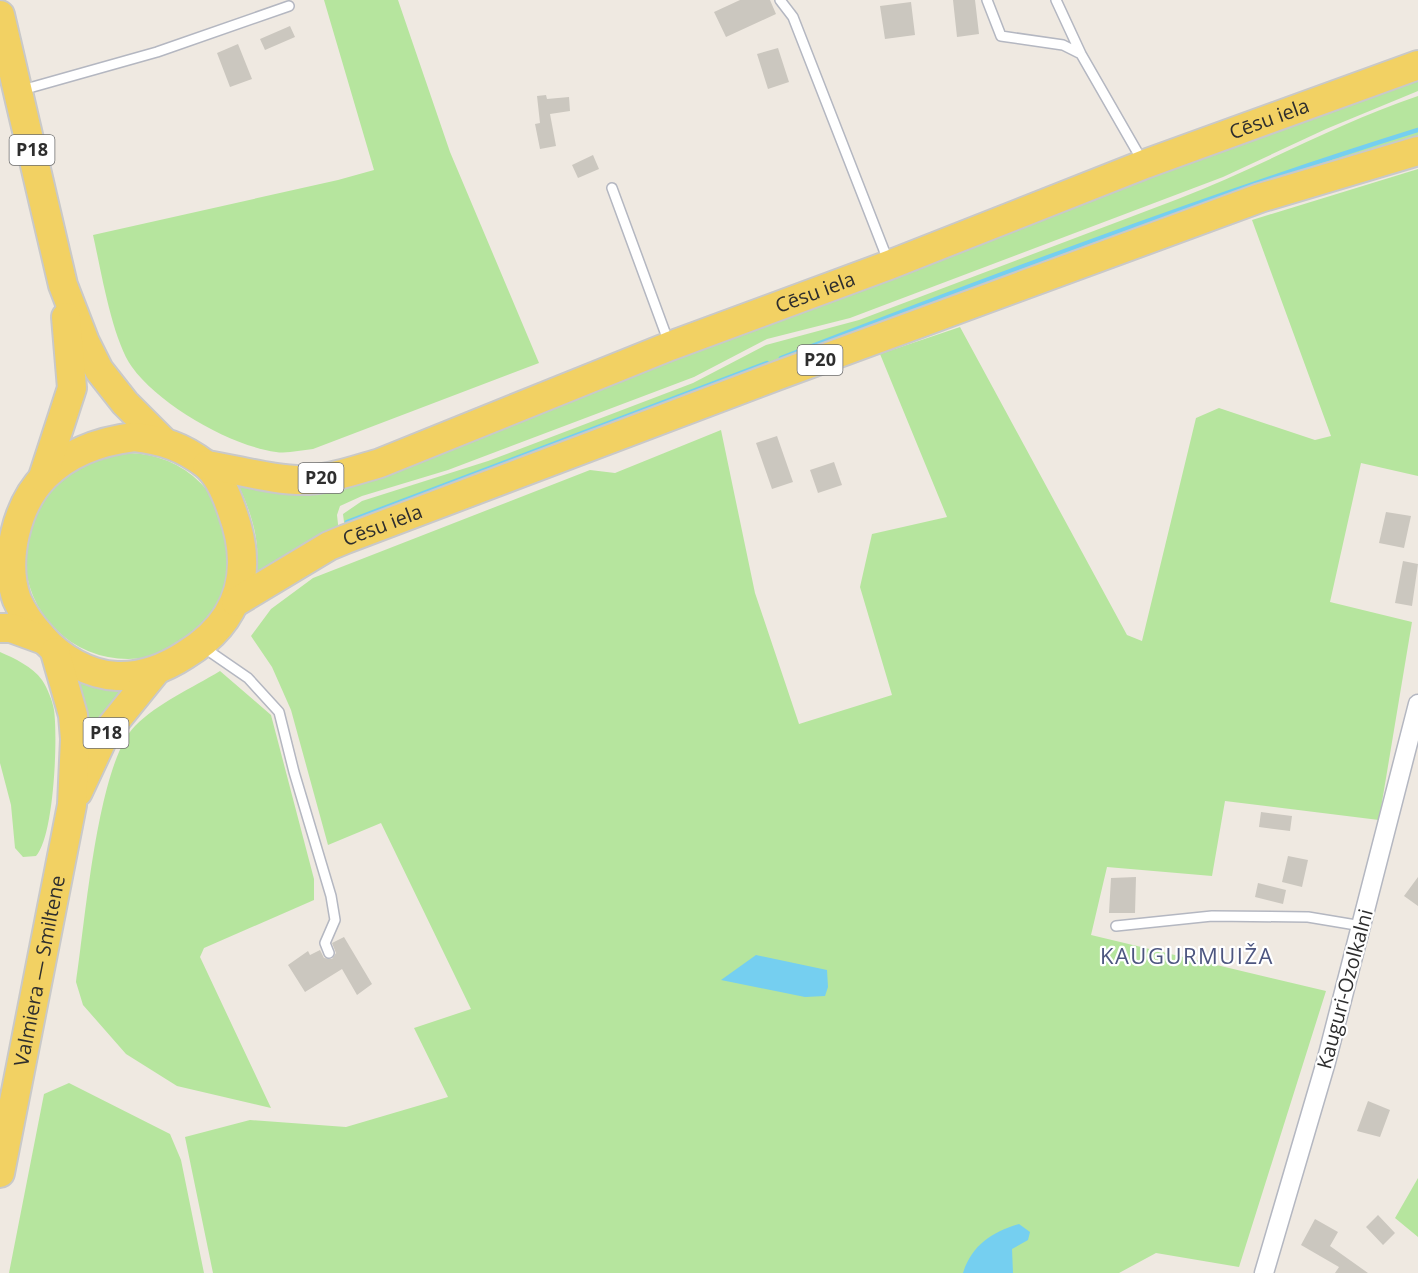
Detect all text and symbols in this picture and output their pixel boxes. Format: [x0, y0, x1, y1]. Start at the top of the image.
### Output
street label: Cēsu iela [1225, 92, 1313, 145]
road number: P18 [9, 135, 54, 165]
street label: Cēsu iela [771, 265, 859, 319]
road number: P20 [798, 345, 842, 375]
road number: P20 [298, 463, 344, 493]
street label: Cēsu iela [339, 497, 426, 552]
road number: P18 [84, 718, 128, 748]
street label: Valmiera — Smiltene [7, 873, 71, 1069]
street label: Kauguri-Ozolkalni [1310, 906, 1379, 1072]
district label: KAUGURMUIŽA [1100, 940, 1274, 970]

